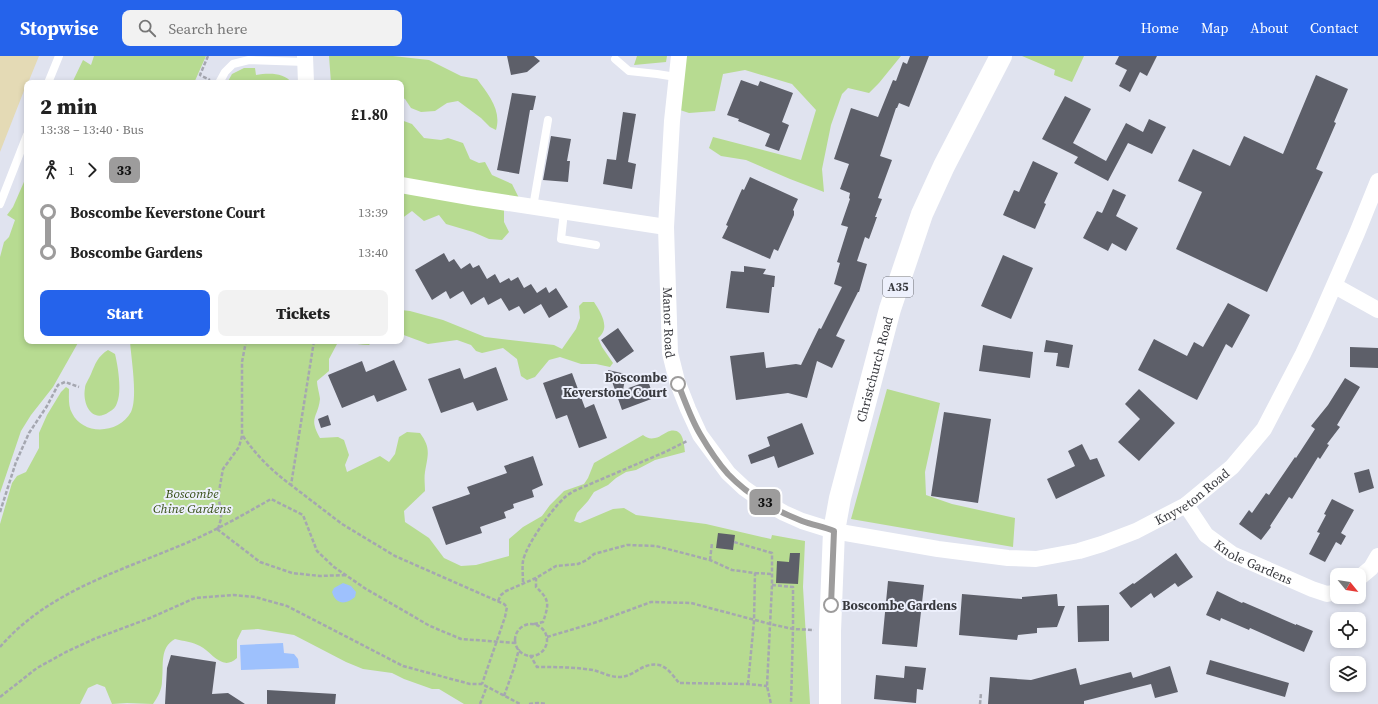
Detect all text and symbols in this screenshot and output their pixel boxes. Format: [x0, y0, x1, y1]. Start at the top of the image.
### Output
search box [122, 10, 402, 46]
text: Stopwise [20, 15, 98, 41]
icon: search [136, 17, 158, 39]
text: Search here [168, 18, 248, 39]
text: Home [1141, 18, 1179, 38]
text: Map [1201, 18, 1228, 38]
text: About [1250, 18, 1288, 38]
text: Contact [1310, 18, 1358, 38]
text: 2 min [40, 91, 97, 121]
text: £1.80 [351, 104, 388, 125]
text: 13:38 – 13:40 · Bus [40, 121, 144, 138]
icon: walk [40, 159, 62, 181]
icon: forward [81, 159, 103, 181]
text: 33 [117, 160, 132, 180]
text: 1 [68, 162, 75, 179]
text: Boscombe Keverstone Court [70, 202, 265, 223]
text: 13:39 [358, 204, 388, 221]
text: Boscombe Gardens [70, 242, 203, 263]
text: 13:40 [358, 244, 388, 261]
road number: A35 [883, 277, 913, 297]
street label: Manor Road [659, 287, 680, 360]
button: Start [40, 290, 210, 336]
button: Tickets [218, 290, 388, 336]
street label: Christchurch Road [852, 314, 896, 424]
place label: Boscombe Keverstone Court [563, 369, 667, 401]
marker: Boscombe Keverstone Court [670, 376, 686, 392]
street label: Knyveton Road [1152, 464, 1233, 528]
park label: Boscombe Chine Gardens [153, 485, 231, 517]
line badge: 33 [747, 489, 783, 515]
text: 33 [757, 492, 773, 512]
street label: Knole Gardens [1211, 535, 1296, 588]
north arrow [1330, 568, 1366, 604]
map controls [1330, 568, 1366, 692]
marker: Boscombe Gardens [823, 597, 839, 613]
place label: Boscombe Gardens [842, 597, 957, 614]
button: locate [1330, 612, 1366, 648]
button: layers [1330, 656, 1366, 692]

